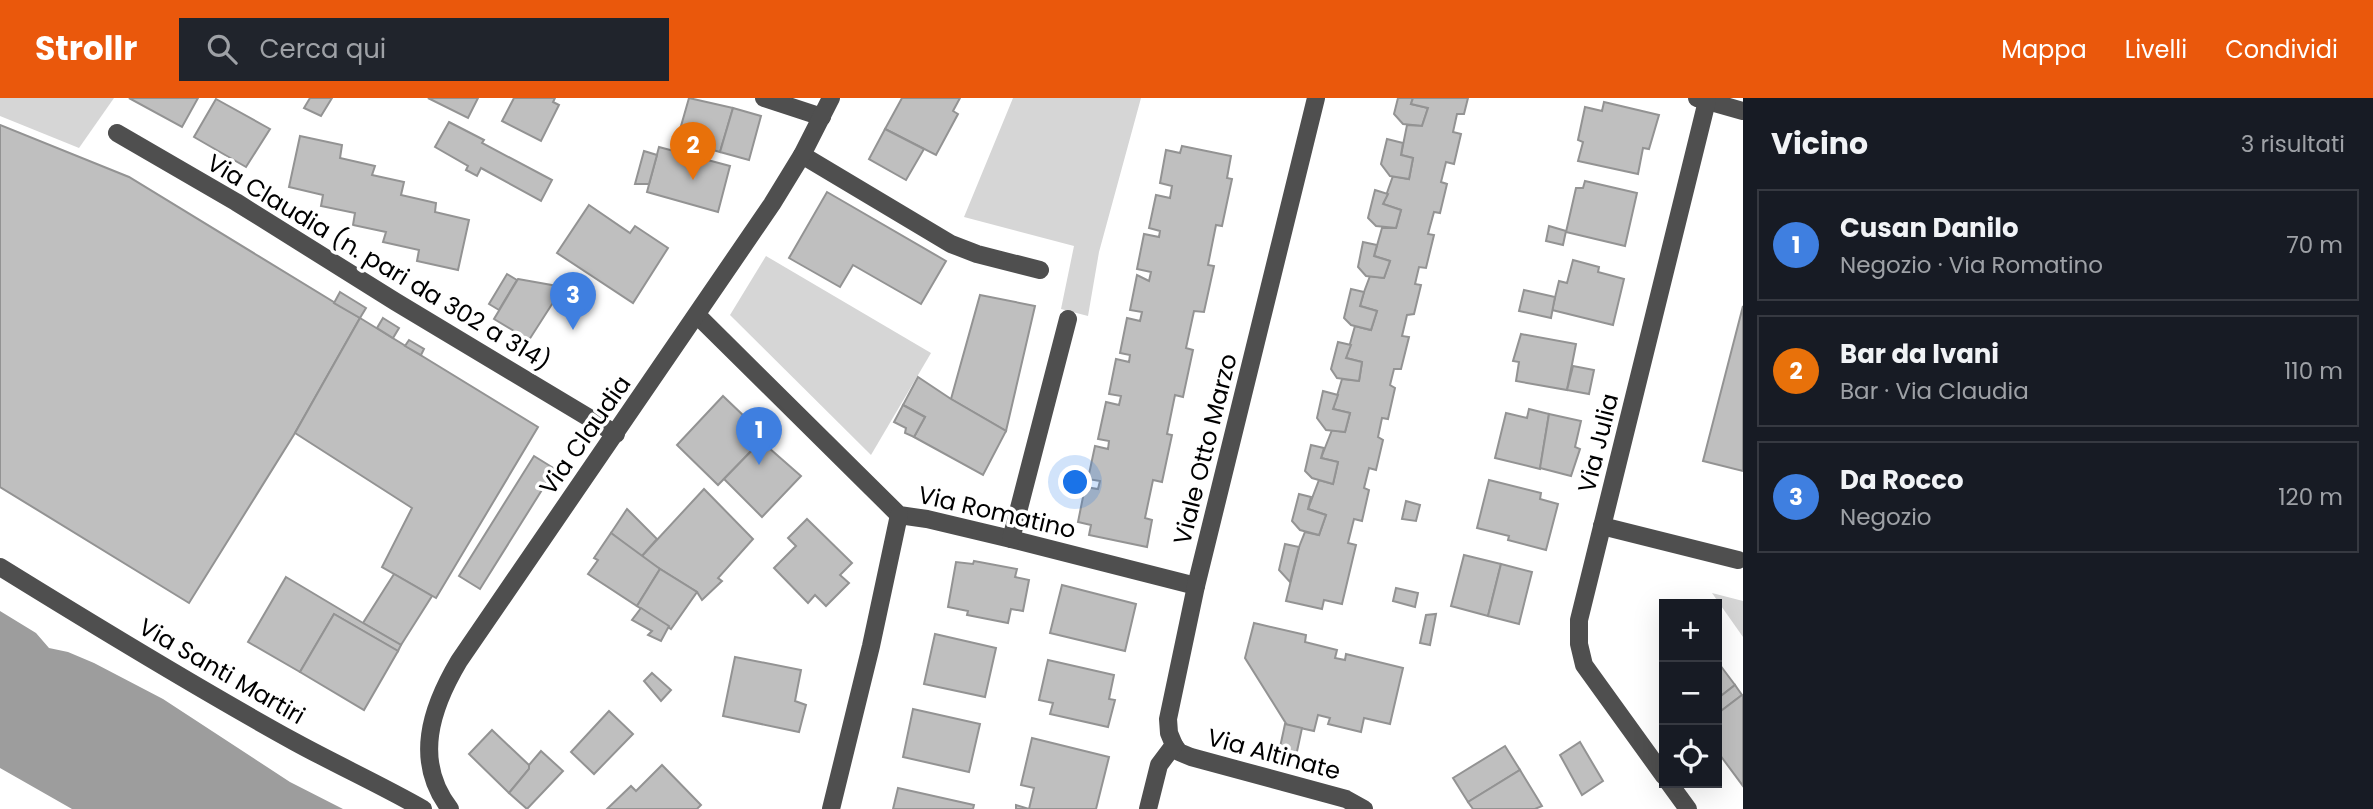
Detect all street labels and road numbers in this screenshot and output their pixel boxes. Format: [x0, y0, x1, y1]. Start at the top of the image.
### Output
street label: Via Claudia (n. pari da 302 a 314) [201, 146, 557, 378]
street label: Viale Otto Marzo [1165, 350, 1245, 548]
street label: Via Claudia [532, 369, 638, 501]
street label: Via Julia [1570, 390, 1626, 496]
street label: Via Romatino [915, 478, 1079, 546]
street label: Via Santi Martiri [133, 610, 311, 732]
street label: Via Altinate [1204, 720, 1344, 788]

